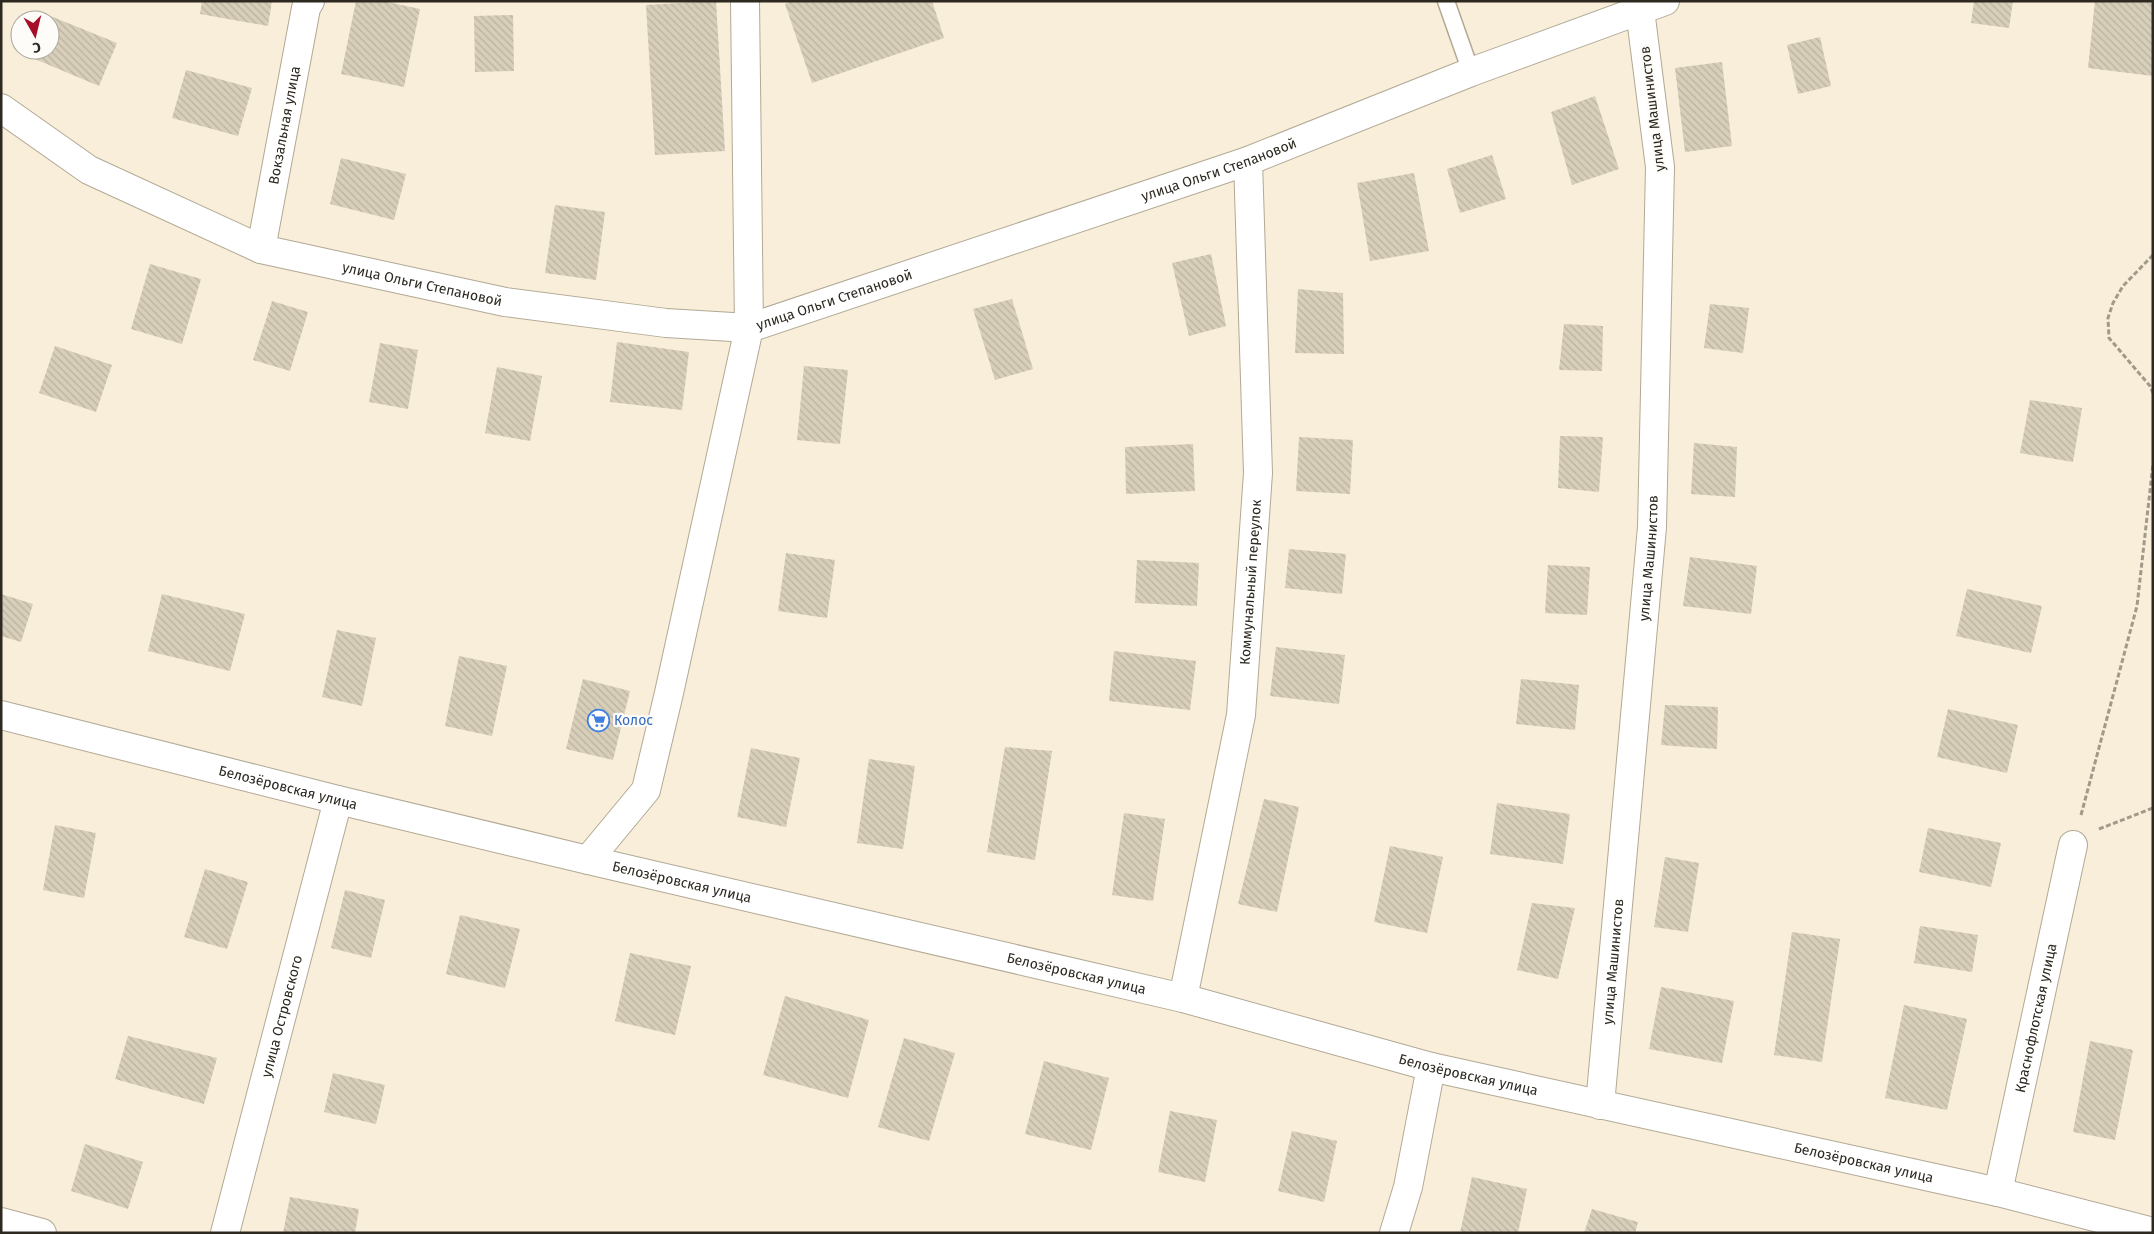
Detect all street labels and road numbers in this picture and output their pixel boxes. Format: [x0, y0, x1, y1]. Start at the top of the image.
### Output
street label: улица Машинистов [1636, 45, 1669, 173]
street label: Вокзальная улица [265, 65, 304, 186]
street label: улица Ольги Степановой [1139, 135, 1299, 205]
street label: улица Ольги Степановой [341, 259, 504, 310]
street label: улица Ольги Степановой [754, 266, 915, 334]
street label: улица Машинистов [1636, 495, 1662, 622]
street label: Коммунальный переулок [1237, 498, 1265, 666]
street label: Белозёровская улица [217, 762, 359, 813]
street label: Белозёровская улица [610, 858, 753, 907]
street label: улица Машинистов [1599, 898, 1628, 1025]
street label: Краснофлотская улица [2012, 942, 2060, 1094]
street label: Белозёровская улица [1005, 949, 1148, 998]
street label: улица Островского [258, 953, 306, 1079]
street label: Белозёровская улица [1397, 1050, 1539, 1099]
street label: Белозёровская улица [1792, 1139, 1935, 1187]

